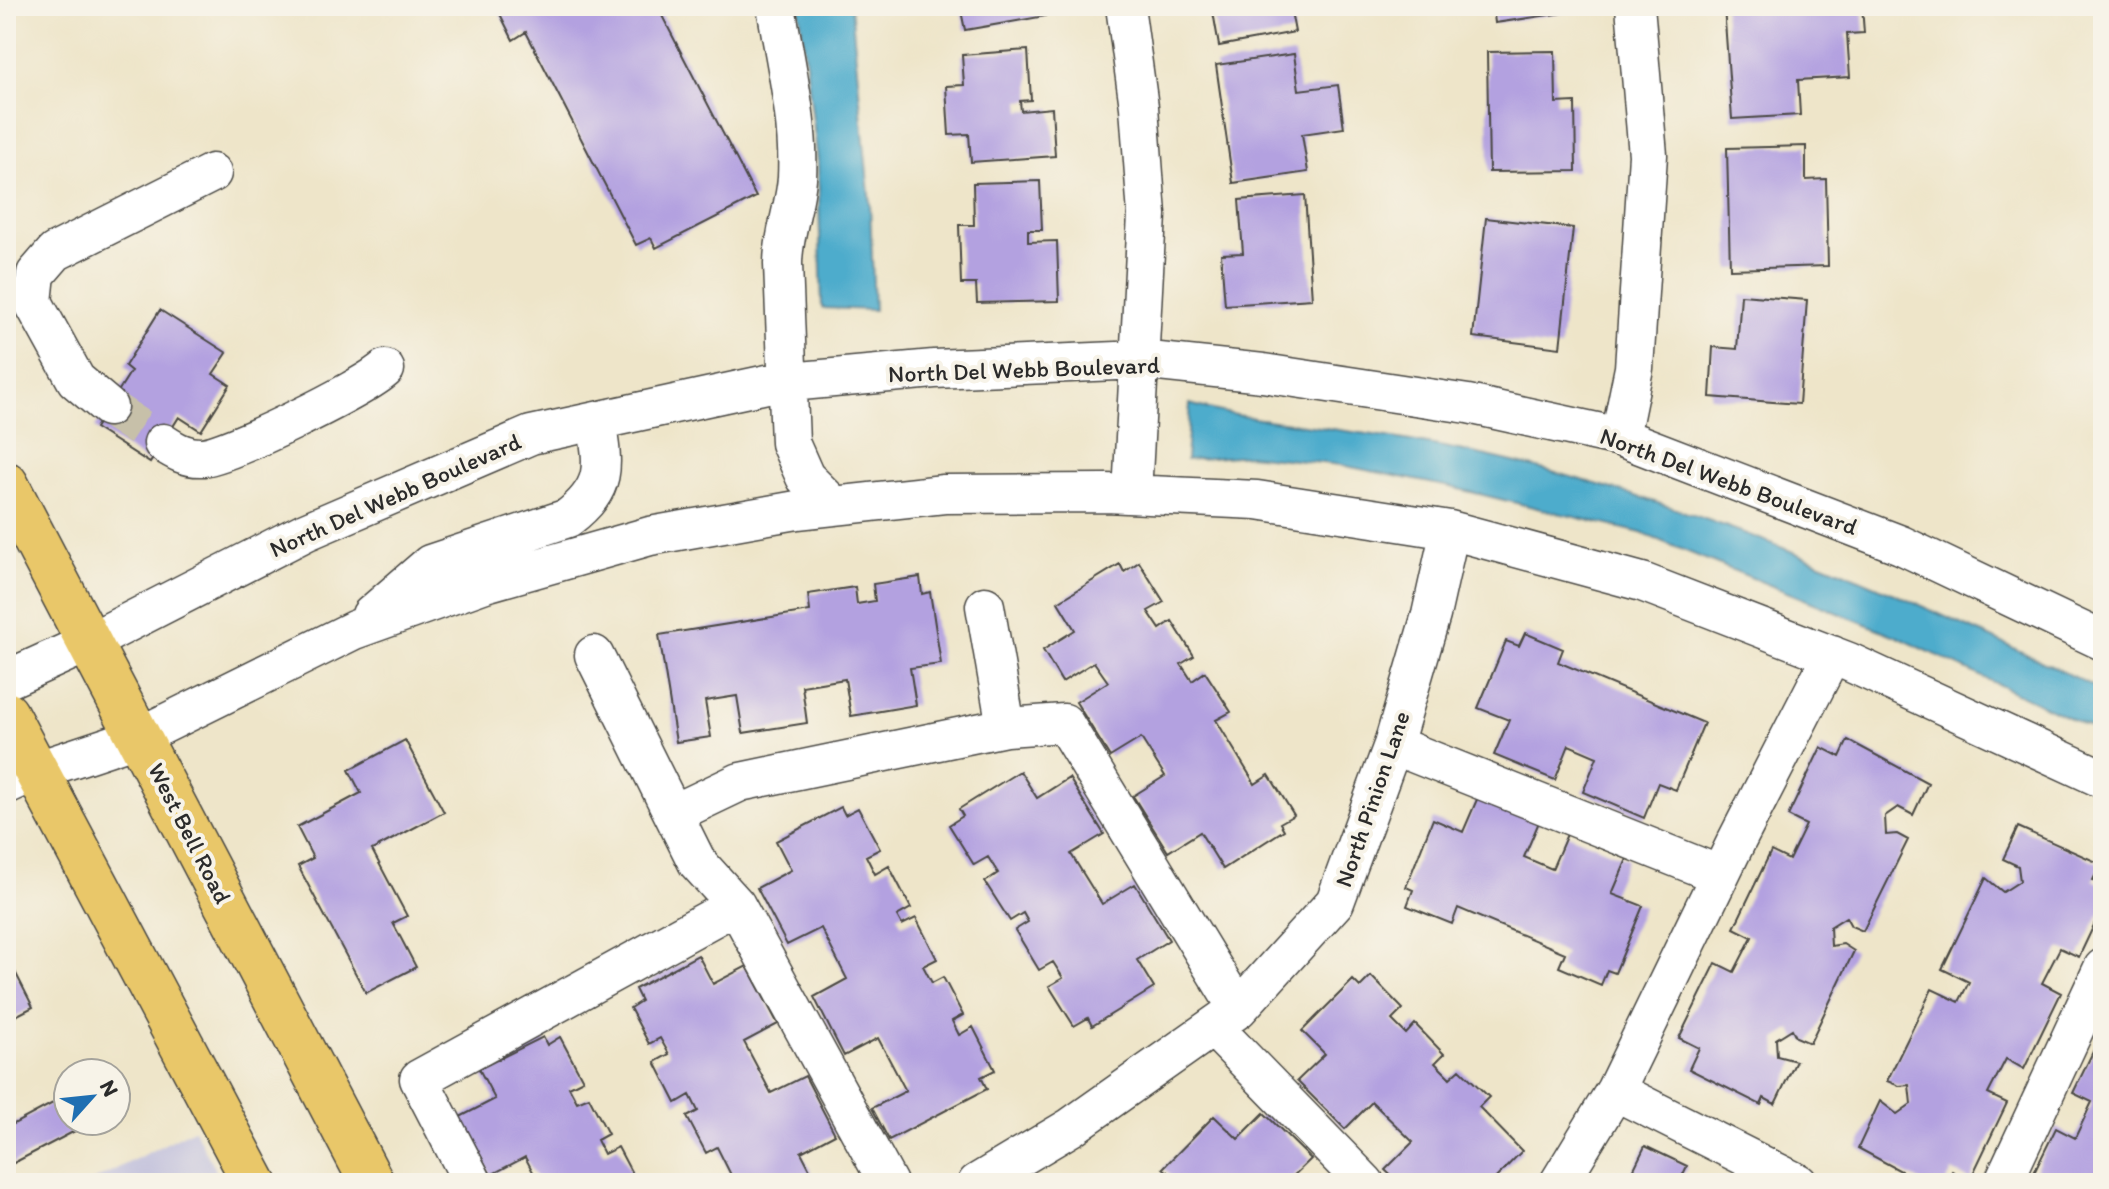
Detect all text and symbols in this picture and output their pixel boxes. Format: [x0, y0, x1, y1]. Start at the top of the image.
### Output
street label: North Del Webb Boulevard [888, 350, 1160, 388]
street label: North Del Webb Boulevard [1596, 421, 1862, 541]
street label: North Del Webb Boulevard [265, 426, 525, 564]
street label: North Pinion Lane [1328, 707, 1416, 891]
street label: West Bell Road [142, 758, 238, 908]
north arrow [52, 1057, 132, 1137]
text: N [94, 1075, 125, 1101]

